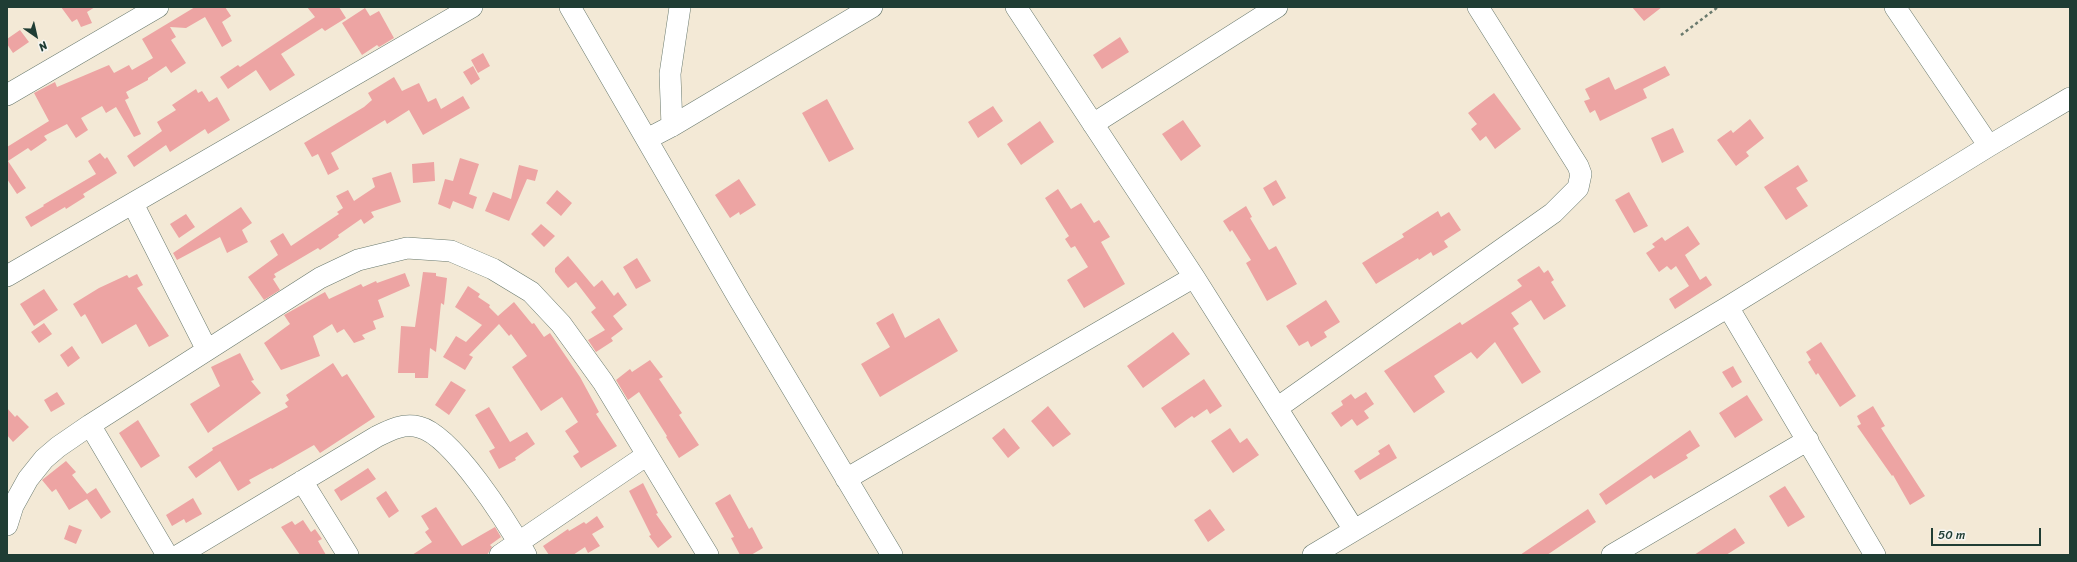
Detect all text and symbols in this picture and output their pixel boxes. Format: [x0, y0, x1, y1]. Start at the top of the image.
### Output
north arrow [16, 16, 56, 56]
text: N [35, 36, 51, 56]
scale bar [1933, 520, 2043, 546]
text: 50 m [1938, 524, 1965, 546]

